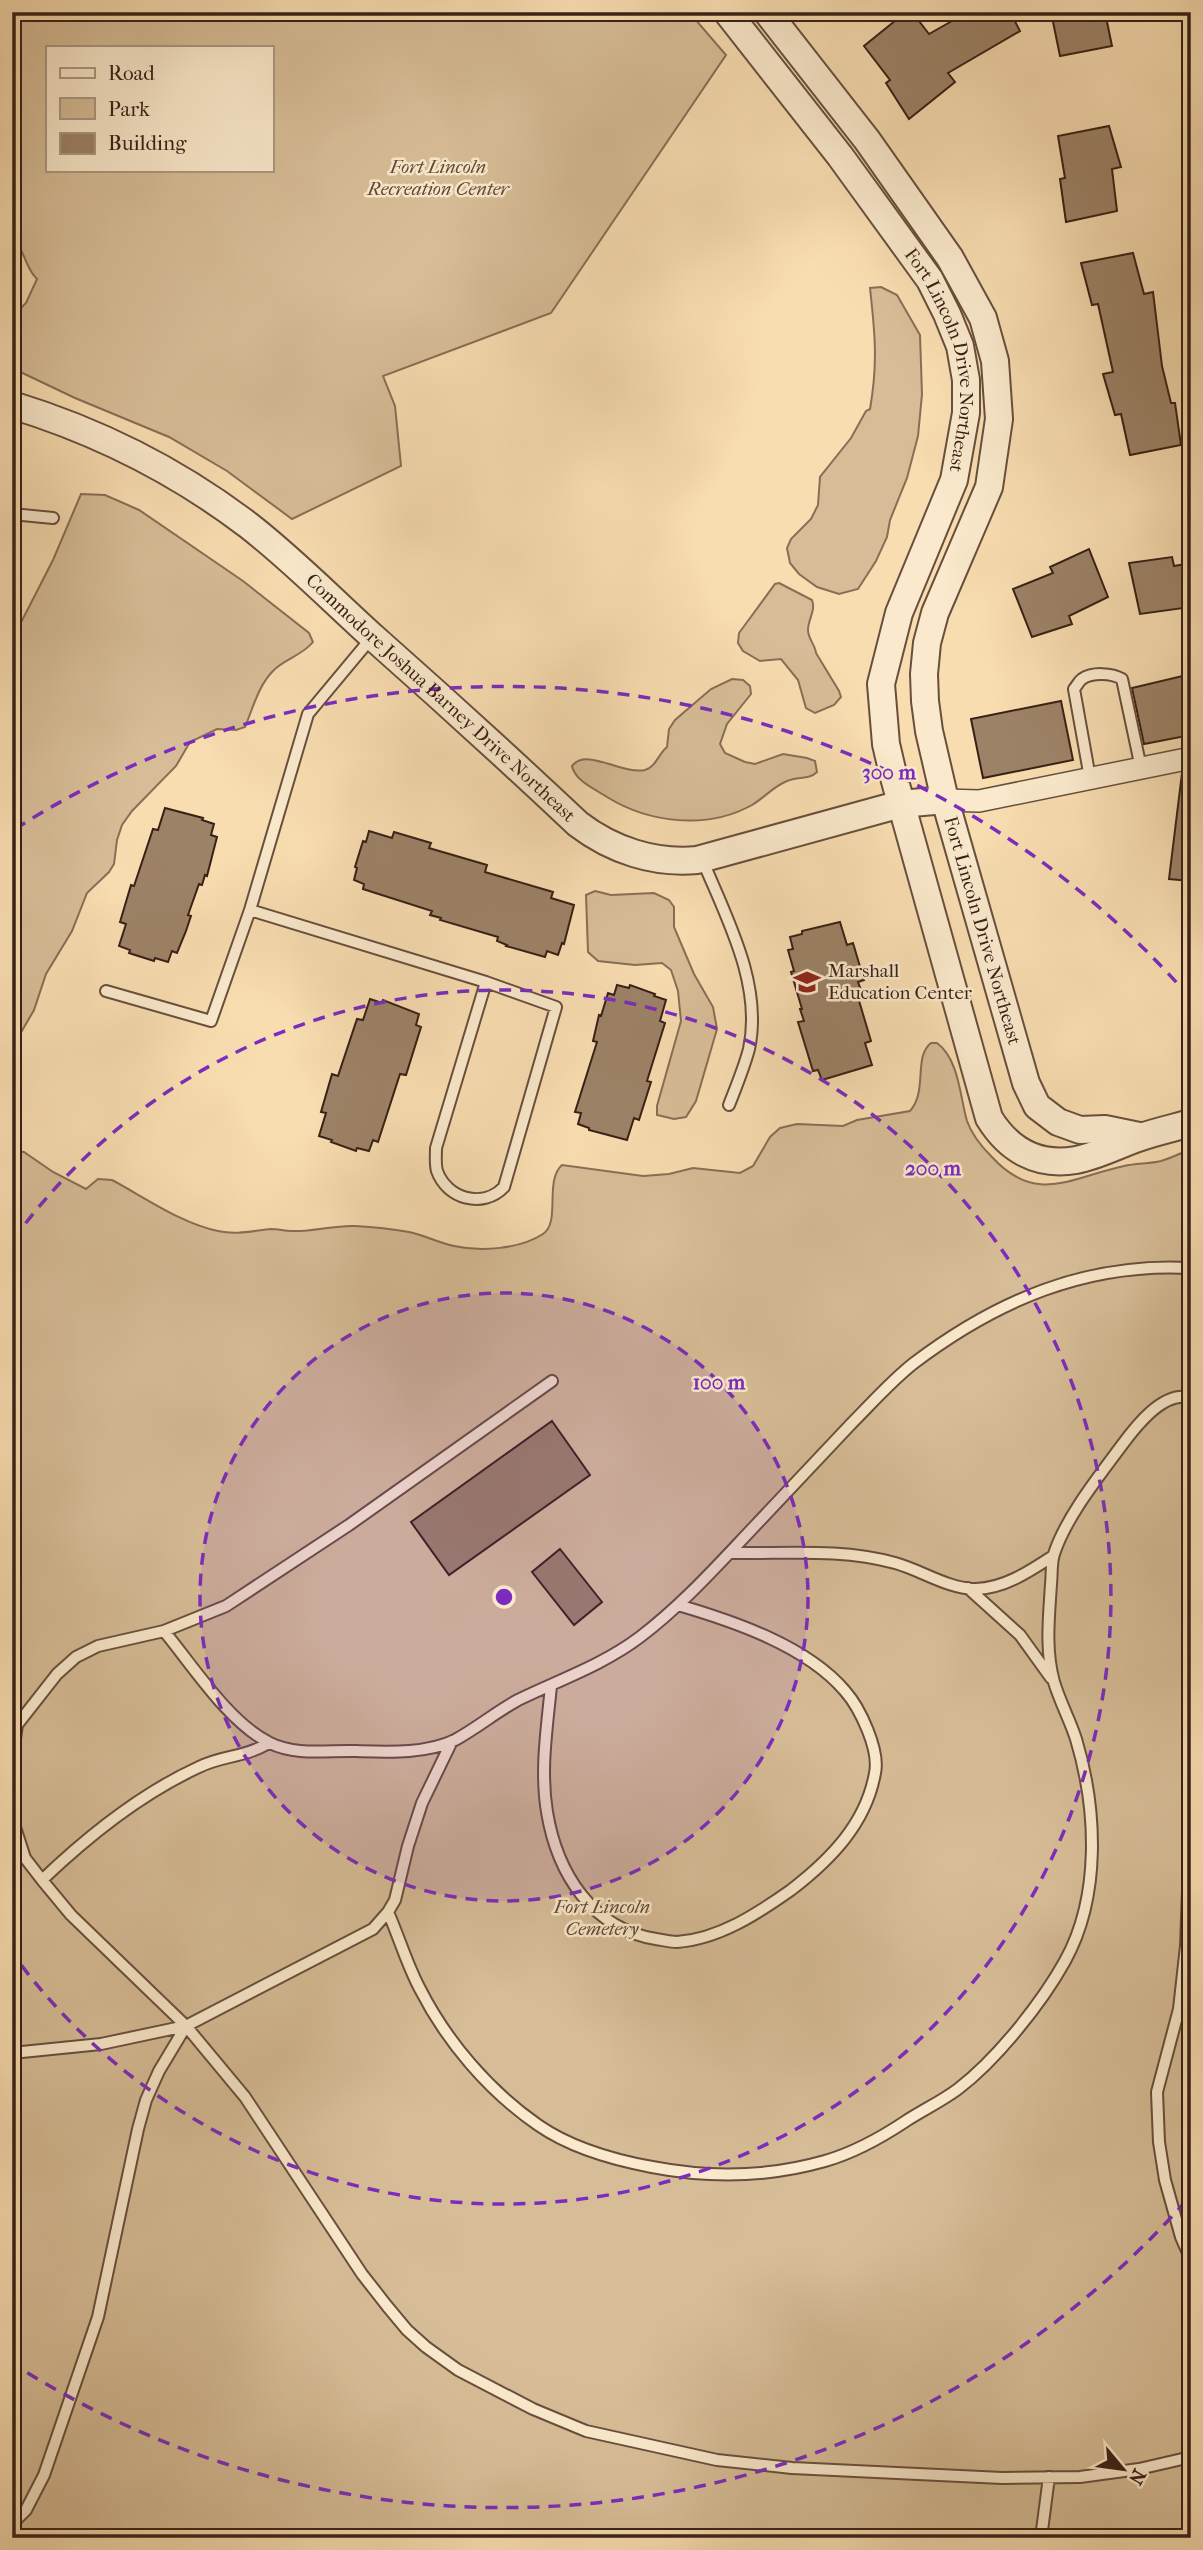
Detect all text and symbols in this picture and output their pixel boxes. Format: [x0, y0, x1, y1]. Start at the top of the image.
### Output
legend [46, 46, 273, 172]
text: Road [108, 61, 155, 85]
text: Park [108, 97, 150, 121]
text: Building [108, 131, 187, 155]
park label: Fort Lincoln Recreation Center [365, 156, 510, 200]
street label: Fort Lincoln Drive Northeast [900, 244, 977, 474]
street label: Commodore Joshua Barney Drive Northeast [301, 569, 580, 827]
text: 300 m [862, 760, 916, 784]
street label: Fort Lincoln Drive Northeast [939, 814, 1026, 1048]
place label: Marshall Education Center [828, 960, 973, 1004]
school or university icon: Marshall Education Center [792, 967, 822, 997]
text: 200 m [905, 1156, 962, 1180]
text: 100 m [693, 1370, 746, 1394]
centre of rings [492, 1585, 516, 1609]
park label: Fort Lincoln Cemetery [553, 1896, 650, 1940]
north arrow [1088, 2434, 1158, 2504]
text: N [1124, 2465, 1150, 2489]

